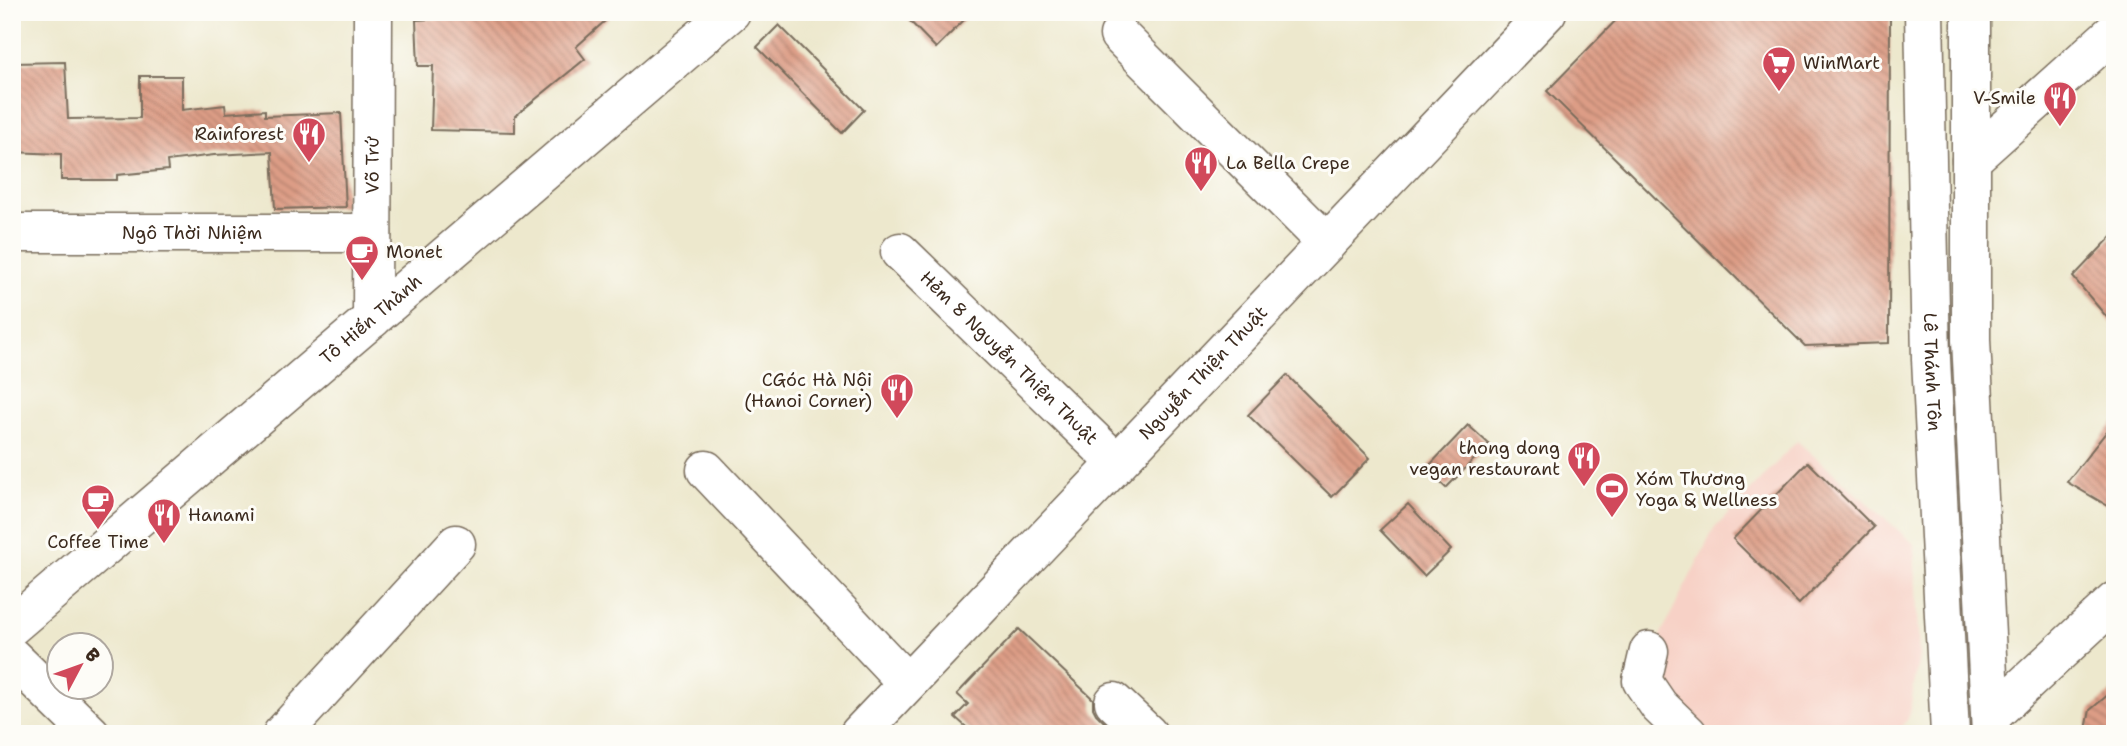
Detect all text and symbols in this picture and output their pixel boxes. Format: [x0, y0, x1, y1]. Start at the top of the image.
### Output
supermarket icon: WinMart [1760, 44, 1798, 93]
place label: WinMart [1803, 51, 1880, 75]
restaurant icon: V-Smile [2041, 79, 2079, 128]
place label: V-Smile [1973, 86, 2036, 110]
restaurant icon: Rainforest [290, 115, 328, 164]
place label: Rainforest [195, 122, 284, 146]
street label: Võ Trứ [360, 136, 385, 194]
restaurant icon: La Bella Crepe [1182, 144, 1220, 193]
place label: La Bella Crepe [1226, 151, 1350, 175]
street label: Ngô Thời Nhiệm [122, 221, 262, 245]
cafe icon: Monet [343, 233, 381, 282]
place label: Monet [386, 240, 443, 264]
street label: Hẻm 8 Nguyễn Thiện Thuật [915, 266, 1103, 450]
street label: Tô Hiến Thành [315, 269, 427, 370]
street label: Nguyễn Thiện Thuật [1134, 301, 1273, 445]
street label: Lê Thánh Tôn [1918, 312, 1947, 432]
place label: CGóc Hà Nội (Hanoi Corner) [744, 368, 872, 413]
restaurant icon: CGóc Hà Nội (Hanoi Corner) [878, 371, 916, 420]
place label: thong dong vegan restaurant [1409, 436, 1560, 481]
restaurant icon: thong dong vegan restaurant [1565, 439, 1603, 488]
place label: Xóm Thương Yoga & Wellness [1636, 467, 1777, 512]
sports icon: Xóm Thương Yoga & Wellness [1593, 470, 1631, 519]
cafe icon: Coffee Time [79, 482, 117, 531]
restaurant icon: Hanami [145, 496, 183, 545]
place label: Hanami [188, 503, 255, 527]
place label: Coffee Time [47, 530, 149, 554]
north arrow [46, 630, 116, 700]
text: B [79, 643, 106, 668]

